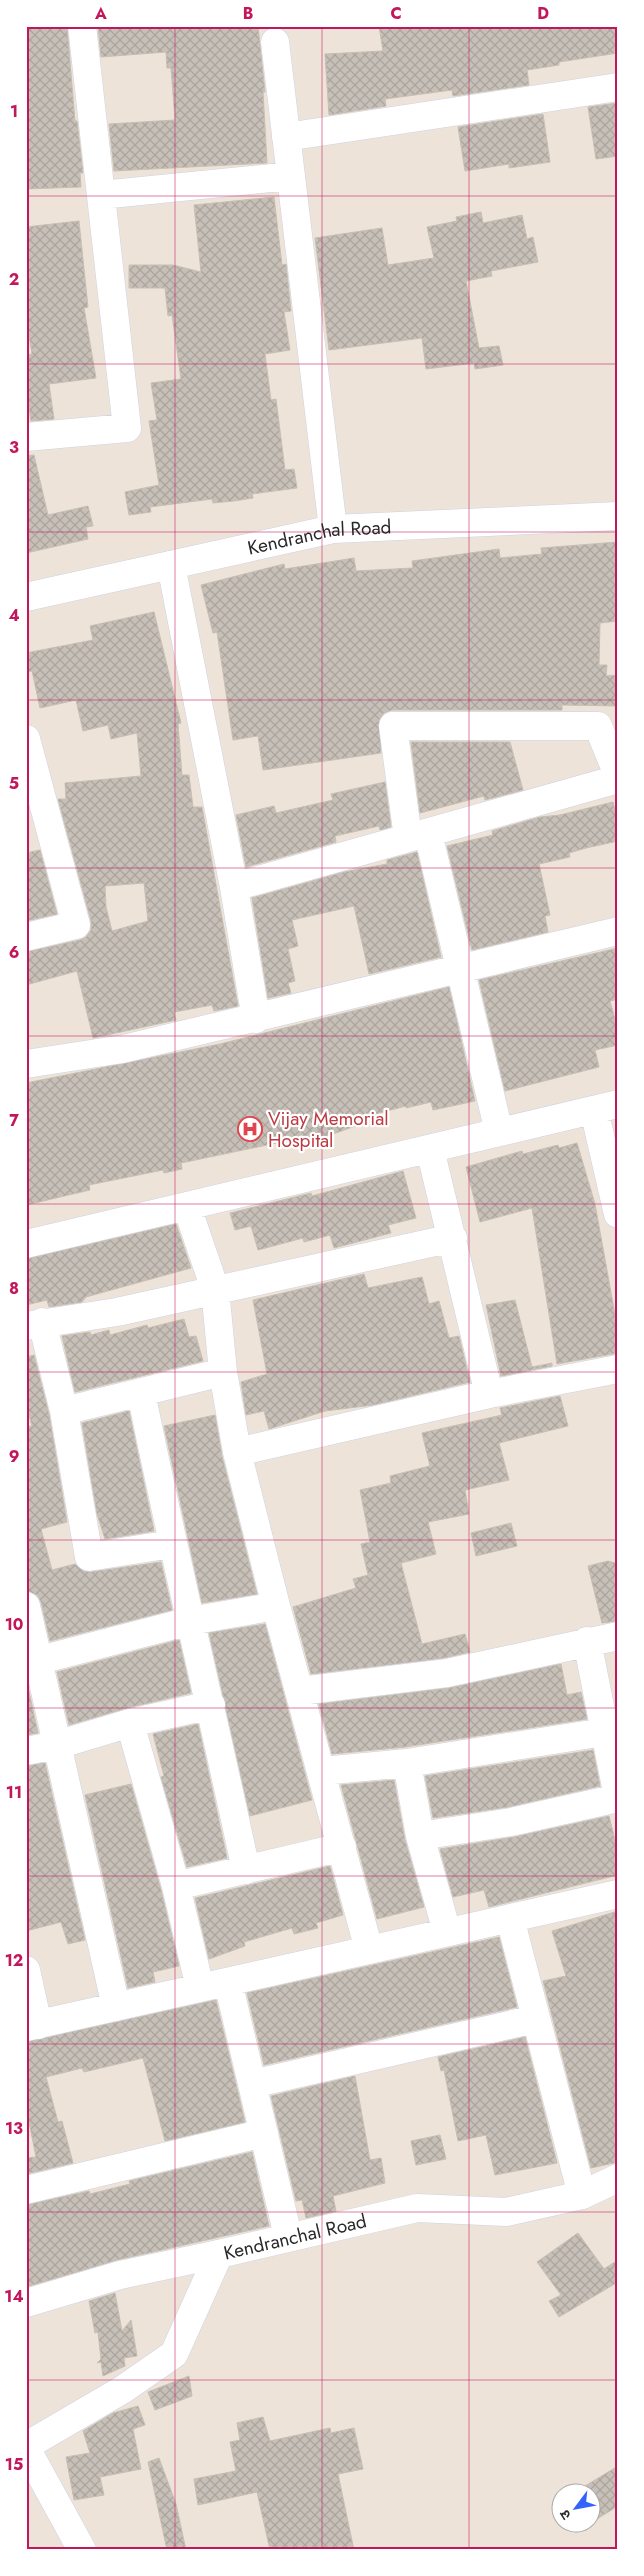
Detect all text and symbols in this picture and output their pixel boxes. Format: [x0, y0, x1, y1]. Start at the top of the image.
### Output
text: A [94, 2, 107, 25]
text: B [243, 2, 253, 25]
text: C [390, 2, 402, 25]
text: D [537, 2, 549, 25]
text: 1 [10, 100, 18, 123]
text: 2 [9, 268, 19, 291]
text: 3 [9, 436, 19, 459]
street label: Kendranchal Road [245, 513, 392, 562]
text: 4 [8, 604, 20, 627]
text: 5 [9, 772, 19, 795]
text: 6 [9, 941, 19, 964]
place label: Vijay Memorial Hospital [268, 1105, 389, 1154]
text: 7 [9, 1109, 19, 1132]
hospital icon: Vijay Memorial Hospital [237, 1116, 263, 1142]
text: 8 [9, 1277, 19, 1300]
text: 9 [9, 1445, 19, 1468]
text: 10 [5, 1613, 23, 1636]
text: 11 [6, 1781, 22, 1804]
text: 12 [5, 1949, 23, 1972]
text: 13 [5, 2117, 23, 2140]
street label: Kendranchal Road [221, 2207, 369, 2266]
text: 14 [4, 2285, 24, 2308]
text: 15 [5, 2453, 23, 2476]
north arrow [552, 2484, 602, 2534]
text: उ [554, 2505, 576, 2524]

